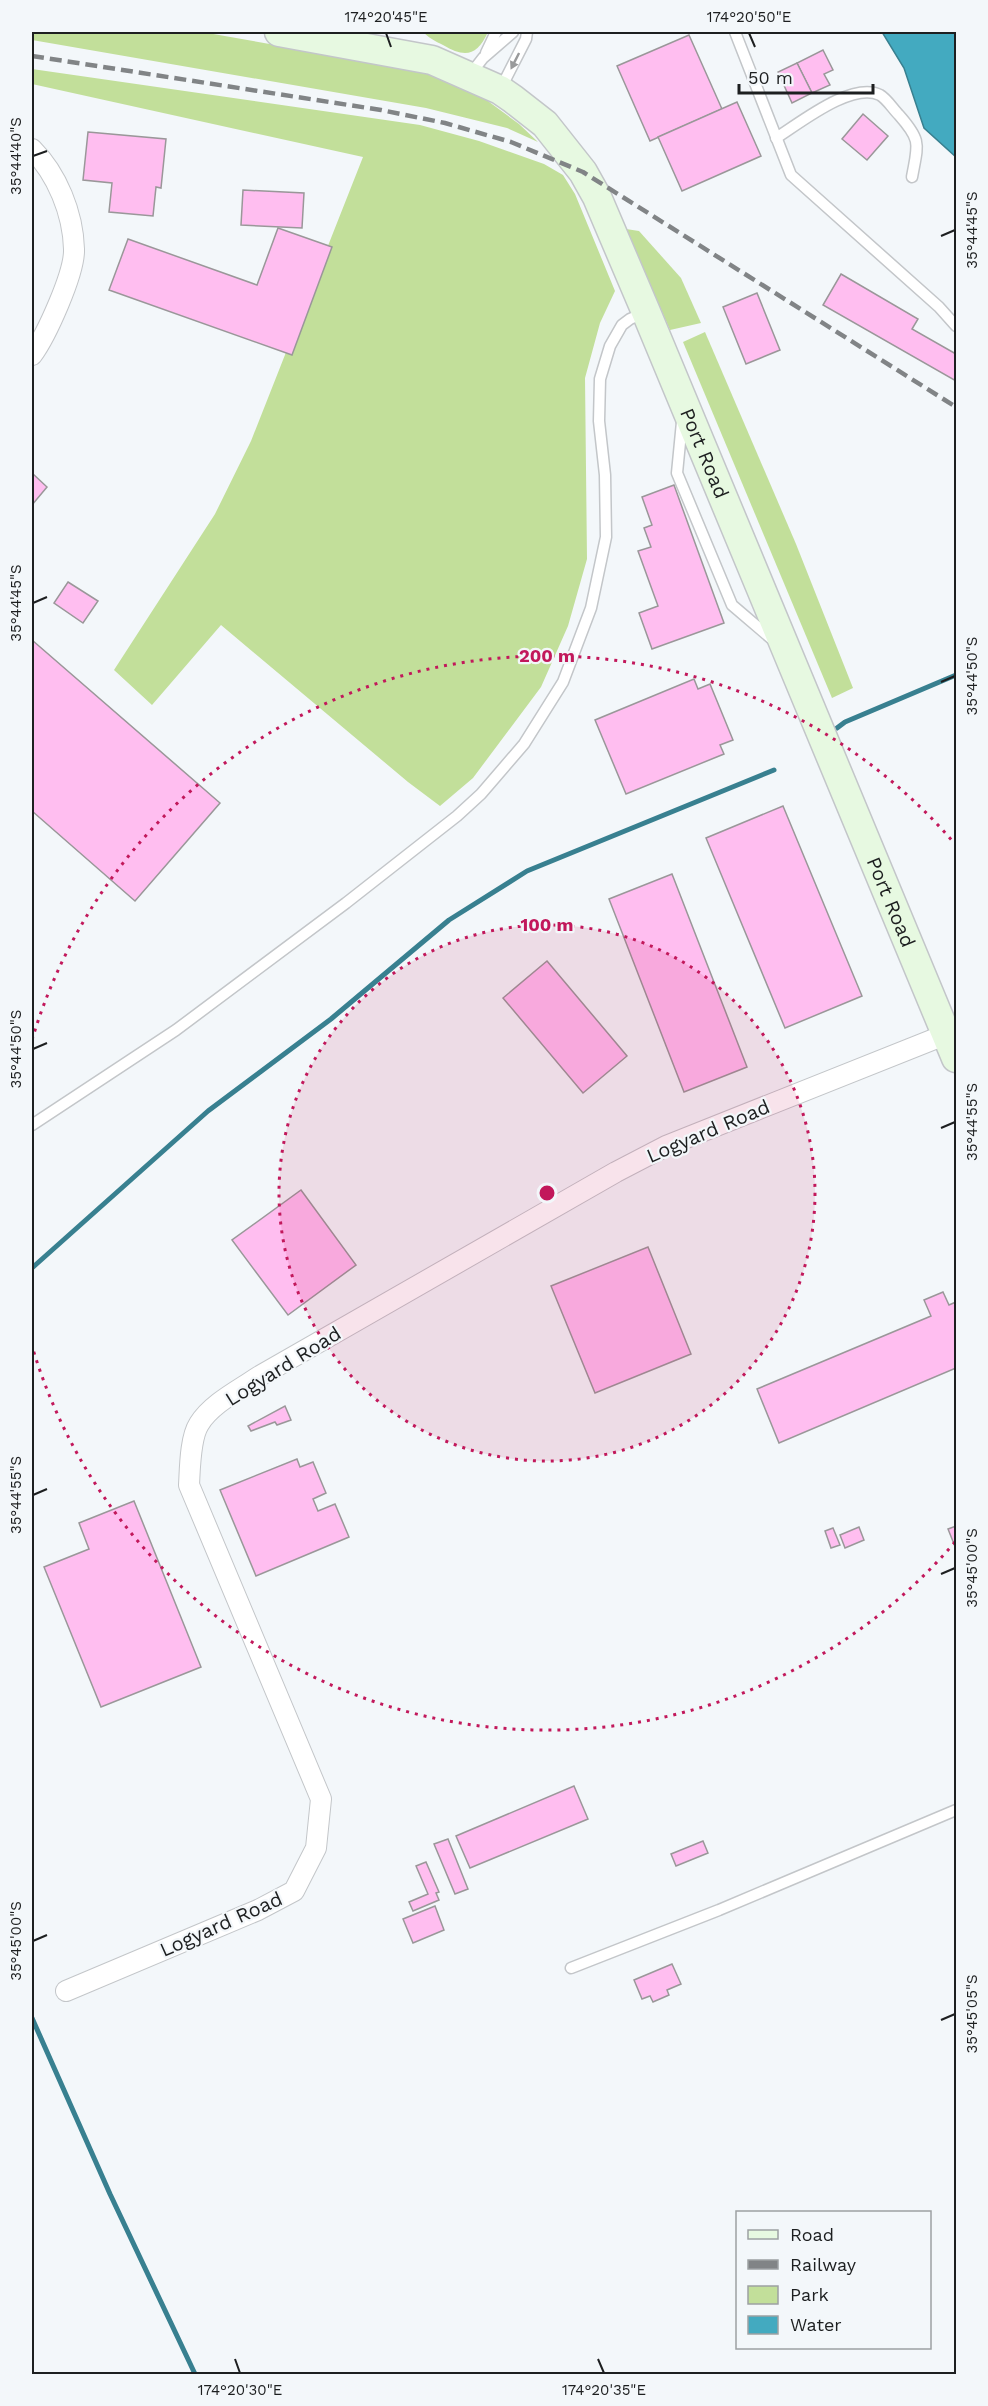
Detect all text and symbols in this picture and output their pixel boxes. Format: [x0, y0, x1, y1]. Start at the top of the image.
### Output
text: 174°20'45"E [344, 8, 428, 26]
text: 174°20'50"E [707, 8, 791, 26]
one-way arrow [510, 53, 519, 70]
scale bar [739, 57, 872, 95]
text: 50 m [748, 67, 793, 88]
text: 35°44'40"S [7, 117, 25, 195]
text: 35°44'45"S [963, 191, 981, 269]
street label: Port Road [675, 404, 734, 502]
text: 35°44'45"S [7, 564, 25, 642]
text: 35°44'50"S [963, 637, 981, 715]
text: 200 m [519, 645, 575, 666]
street label: Port Road [862, 853, 921, 951]
text: 100 m [520, 914, 574, 935]
text: 35°44'50"S [7, 1010, 25, 1088]
text: 35°44'55"S [963, 1083, 981, 1161]
street label: Logyard Road [643, 1094, 773, 1168]
centre of rings [537, 1183, 557, 1203]
street label: Logyard Road [221, 1321, 345, 1411]
text: 35°44'55"S [7, 1456, 25, 1534]
text: 35°45'00"S [963, 1528, 981, 1608]
street label: Logyard Road [156, 1886, 286, 1962]
text: 35°45'00"S [7, 1901, 25, 1981]
text: 35°45'05"S [963, 1974, 981, 2054]
legend [736, 2211, 931, 2349]
text: Road [790, 2224, 834, 2245]
text: Railway [790, 2254, 857, 2275]
text: Park [790, 2284, 829, 2305]
text: Water [790, 2314, 842, 2335]
text: 174°20'30"E [198, 2381, 282, 2399]
text: 174°20'35"E [562, 2381, 646, 2399]

